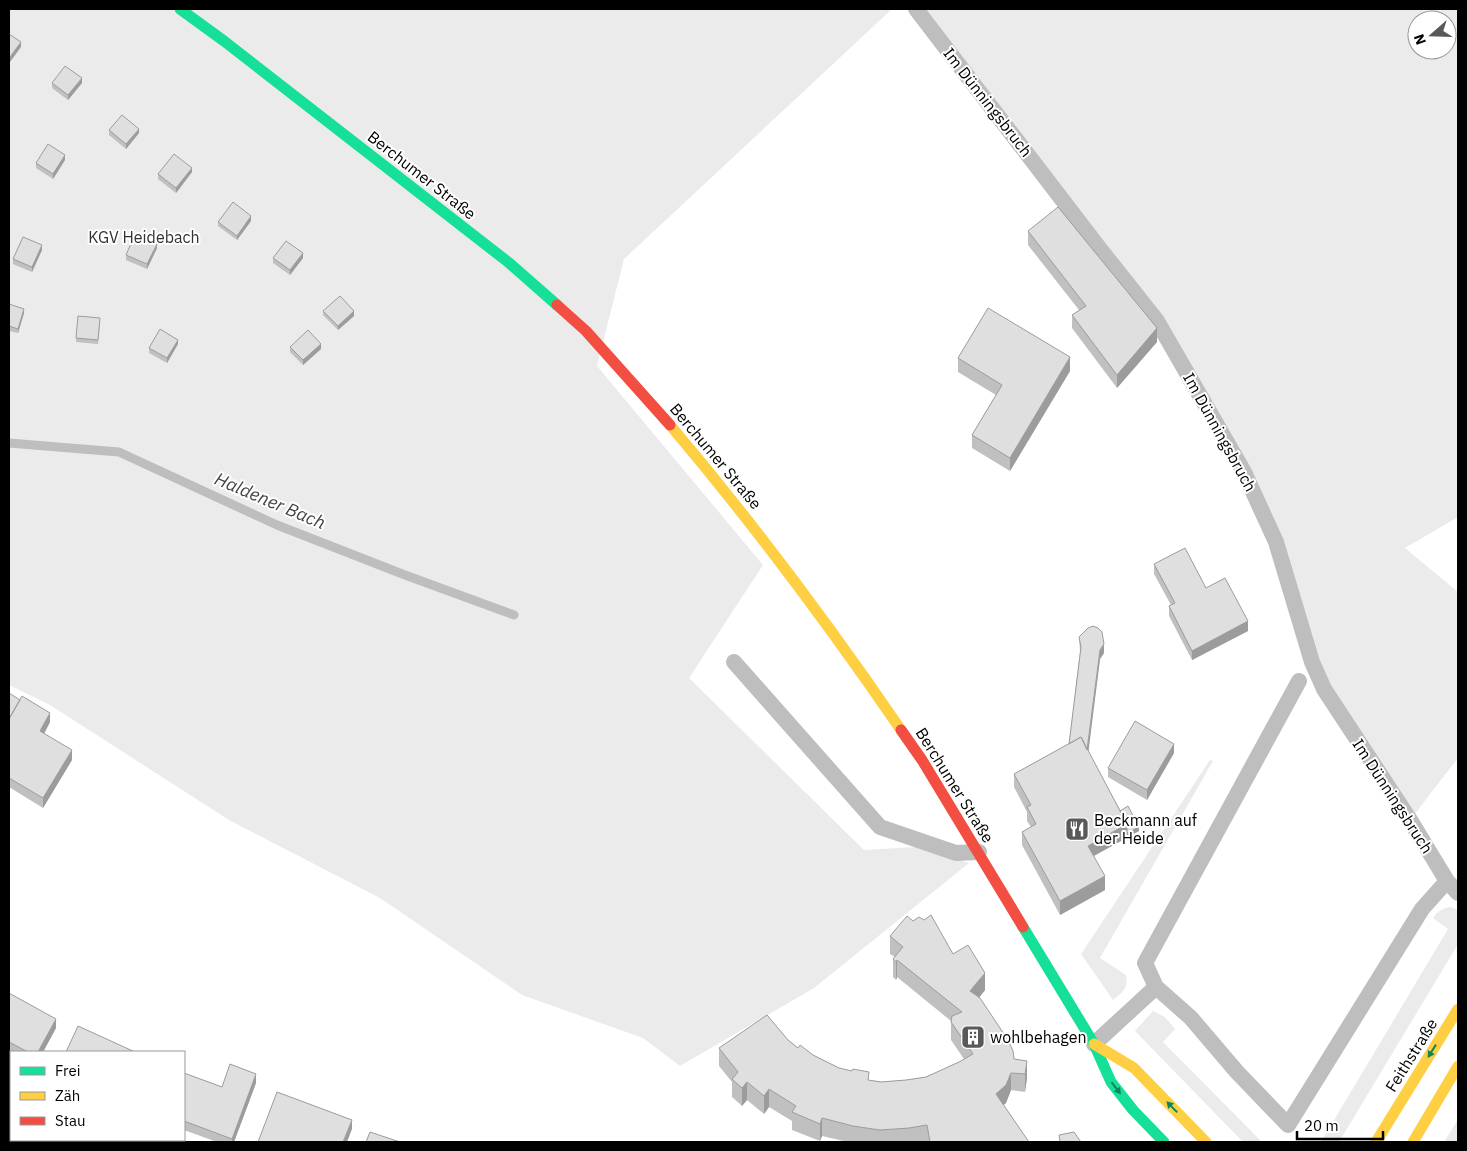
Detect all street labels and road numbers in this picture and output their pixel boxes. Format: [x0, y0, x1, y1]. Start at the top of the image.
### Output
street label: Im Dünningsbruch [939, 43, 1037, 161]
street label: Berchumer Straße [364, 127, 480, 224]
street label: Im Dünningsbruch [1179, 369, 1261, 495]
street label: Berchumer Straße [666, 399, 766, 513]
street label: Berchumer Straße [912, 724, 999, 846]
street label: Im Dünningsbruch [1348, 735, 1438, 857]
street label: Feithstraße [1381, 1014, 1442, 1095]

